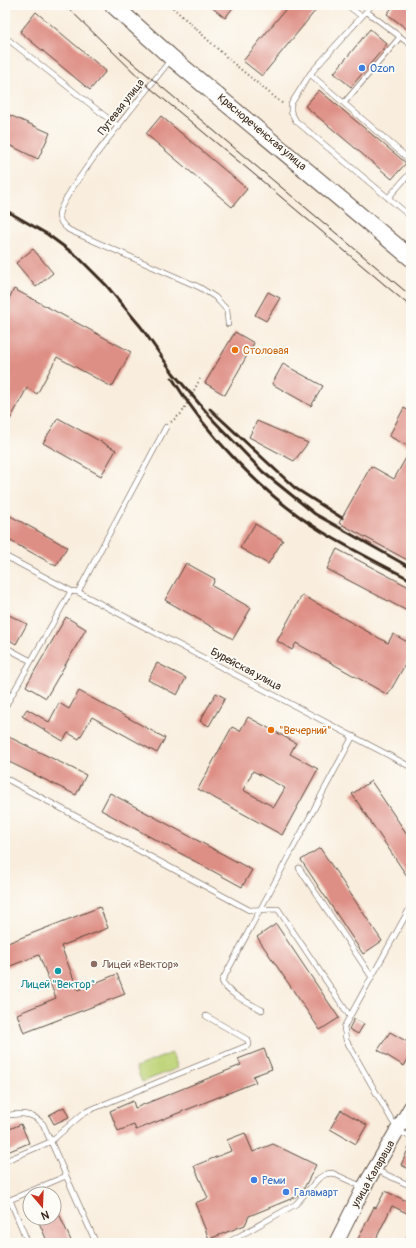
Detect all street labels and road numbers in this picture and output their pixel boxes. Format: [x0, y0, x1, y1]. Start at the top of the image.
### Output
street label: Путевая улица [95, 76, 147, 138]
street label: Краснореченская улица [215, 91, 309, 173]
street label: Бурейская улица [208, 645, 284, 693]
street label: улица Калараша [348, 1138, 397, 1211]

